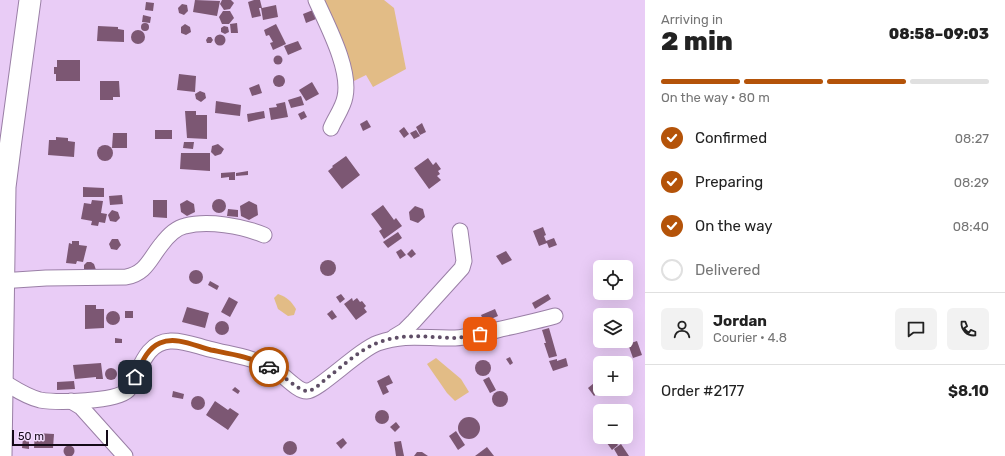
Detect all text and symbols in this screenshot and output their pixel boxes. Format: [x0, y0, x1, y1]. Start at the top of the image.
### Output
text: Arriving in [661, 12, 723, 27]
text: 08:58–09:03 [889, 25, 989, 43]
text: 2 min [661, 26, 733, 57]
text: On the way · 80 m [661, 90, 770, 105]
icon: check [661, 127, 683, 149]
text: Confirmed [695, 129, 767, 147]
text: 08:27 [955, 131, 989, 146]
icon: check [661, 171, 683, 193]
text: Preparing [695, 173, 763, 191]
text: 08:29 [954, 175, 989, 190]
icon: check [661, 215, 683, 237]
text: On the way [695, 217, 773, 235]
text: 08:40 [953, 219, 989, 234]
map controls [593, 260, 633, 444]
button: locate [593, 260, 633, 300]
text: Delivered [695, 261, 760, 279]
button: layers [593, 308, 633, 348]
button: person [661, 308, 703, 350]
button: chat [895, 308, 937, 350]
button: phone [947, 308, 989, 350]
text: Jordan [713, 312, 767, 330]
pin [463, 317, 497, 351]
icon: bag [469, 323, 491, 345]
text: Courier · 4.8 [713, 330, 787, 345]
courier [249, 347, 289, 387]
icon: car [258, 356, 280, 378]
button: + [593, 356, 633, 396]
pin [118, 360, 152, 394]
icon: home [124, 366, 146, 388]
text: Order #2177 [661, 382, 744, 400]
text: $8.10 [948, 382, 989, 400]
button: − [593, 404, 633, 444]
scale bar [12, 428, 108, 447]
text: 50 m [18, 430, 44, 443]

